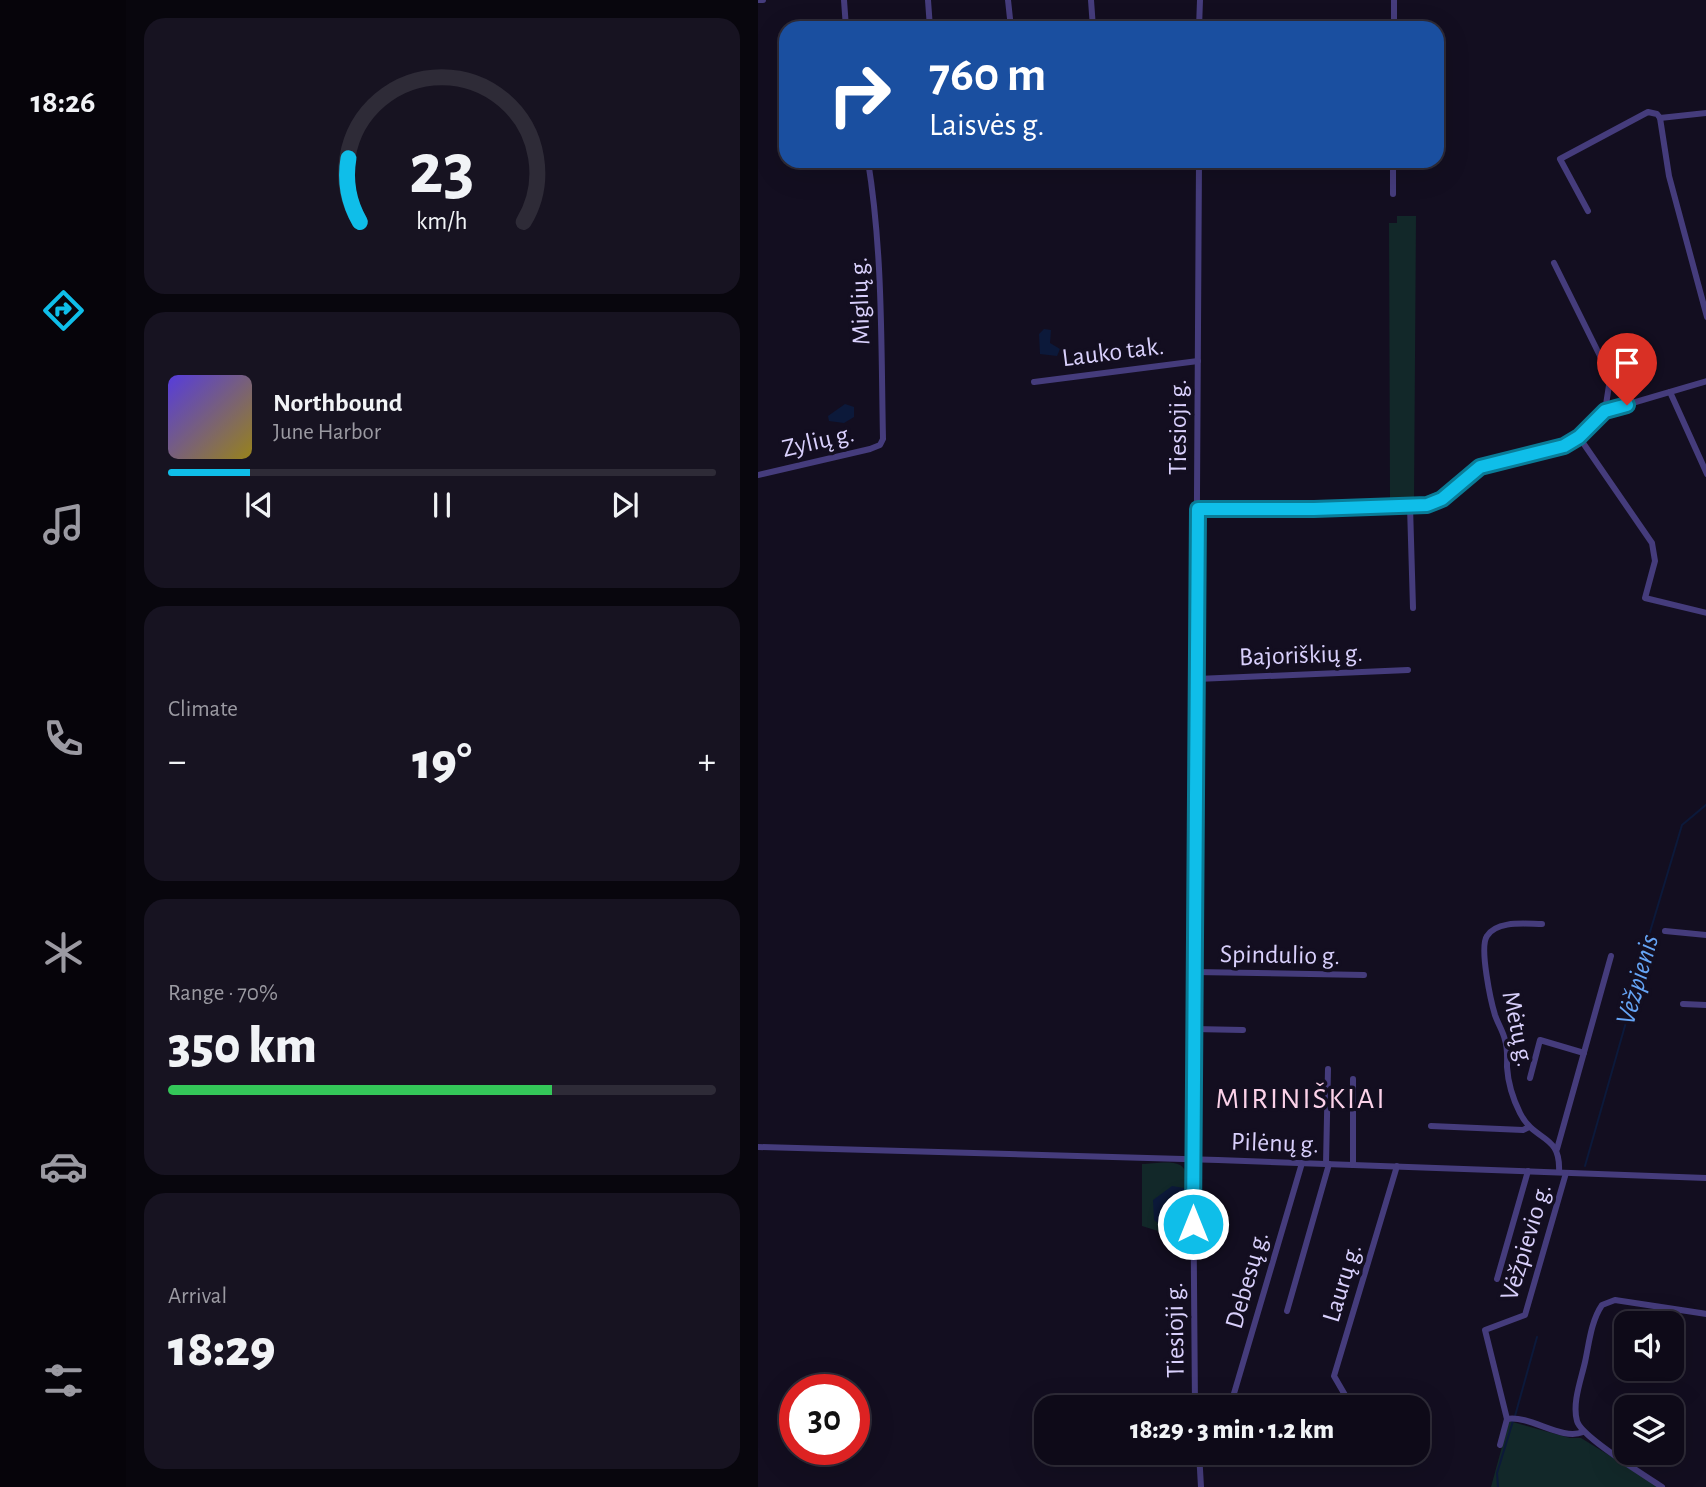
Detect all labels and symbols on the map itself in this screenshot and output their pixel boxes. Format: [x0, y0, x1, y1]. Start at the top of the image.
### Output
street label: Miglių g. [845, 256, 875, 346]
street label: Lauko tak. [1060, 333, 1166, 371]
pin [1597, 333, 1657, 405]
street label: Tiesioji g. [1165, 379, 1191, 475]
street label: Zylių g. [779, 420, 857, 462]
street label: Bajoriškių g. [1239, 640, 1363, 670]
water label: Vėžpienis [1612, 932, 1664, 1028]
street label: Spindulio g. [1220, 941, 1340, 969]
street label: Mėtų g. [1497, 989, 1539, 1069]
district label: MIRINIŠKIAI [1216, 1082, 1386, 1114]
street label: Pilėnų g. [1231, 1128, 1319, 1158]
street label: Vėžpievio g. [1496, 1180, 1556, 1304]
position arrow [1156, 1187, 1230, 1261]
street label: Debesų g. [1221, 1228, 1273, 1332]
street label: Laurų g. [1318, 1241, 1366, 1325]
street label: Tiesioji g. [1161, 1282, 1189, 1378]
speed limit sign: 30 [779, 1374, 870, 1465]

